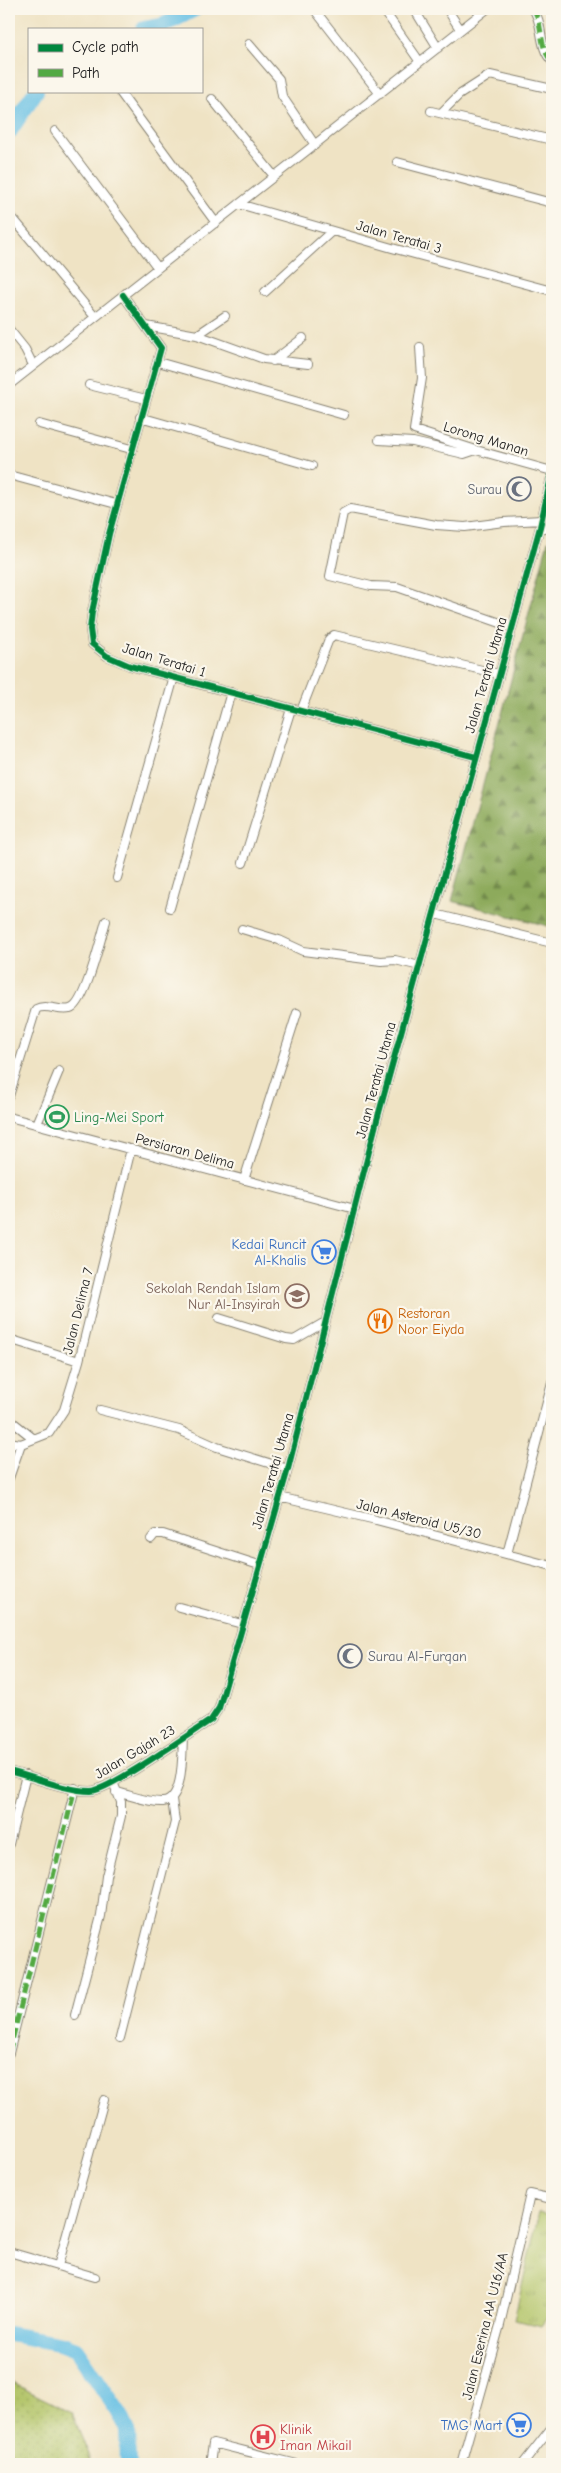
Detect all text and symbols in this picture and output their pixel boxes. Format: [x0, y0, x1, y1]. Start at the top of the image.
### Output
legend [28, 28, 202, 92]
text: Cycle path [72, 38, 139, 56]
text: Path [72, 64, 100, 82]
street label: Jalan Teratai 3 [354, 217, 444, 257]
street label: Lorong Manan [441, 418, 531, 460]
mosque icon: Surau [506, 476, 532, 502]
place label: Surau [467, 481, 502, 498]
street label: Jalan Teratai Utama [461, 615, 511, 735]
street label: Jalan Teratai 1 [120, 639, 208, 681]
street label: Jalan Teratai Utama [352, 1020, 400, 1140]
sports icon: Ling-Mei Sport [44, 1104, 70, 1130]
place label: Ling-Mei Sport [74, 1109, 165, 1126]
street label: Persiaran Delima [134, 1130, 236, 1172]
place label: Kedai Runcit Al-Khalis [231, 1236, 307, 1269]
supermarket icon: Kedai Runcit Al-Khalis [311, 1239, 337, 1265]
street label: Jalan Delima 7 [59, 1266, 97, 1356]
place label: Sekolah Rendah Islam Nur Al-Insyirah [146, 1280, 280, 1313]
school or university icon: Sekolah Rendah Islam Nur Al-Insyirah [284, 1283, 310, 1309]
place label: Restoran Noor Eiyda [398, 1305, 465, 1338]
restaurant icon: Restoran Noor Eiyda [367, 1308, 393, 1334]
street label: Jalan Teratai Utama [248, 1411, 298, 1531]
street label: Jalan Asteroid U5/30 [355, 1495, 483, 1543]
mosque icon: Surau Al-Furqan [337, 1643, 363, 1669]
place label: Surau Al-Furqan [368, 1648, 467, 1665]
street label: Jalan Gajah 23 [92, 1721, 178, 1783]
street label: Jalan Eserina AA U16/AA [458, 2251, 512, 2401]
supermarket icon: TMG Mart [506, 2412, 532, 2438]
place label: TMG Mart [441, 2417, 503, 2434]
place label: Klinik Iman Mikail [280, 2421, 352, 2454]
hospital icon: Klinik Iman Mikail [250, 2424, 276, 2450]

